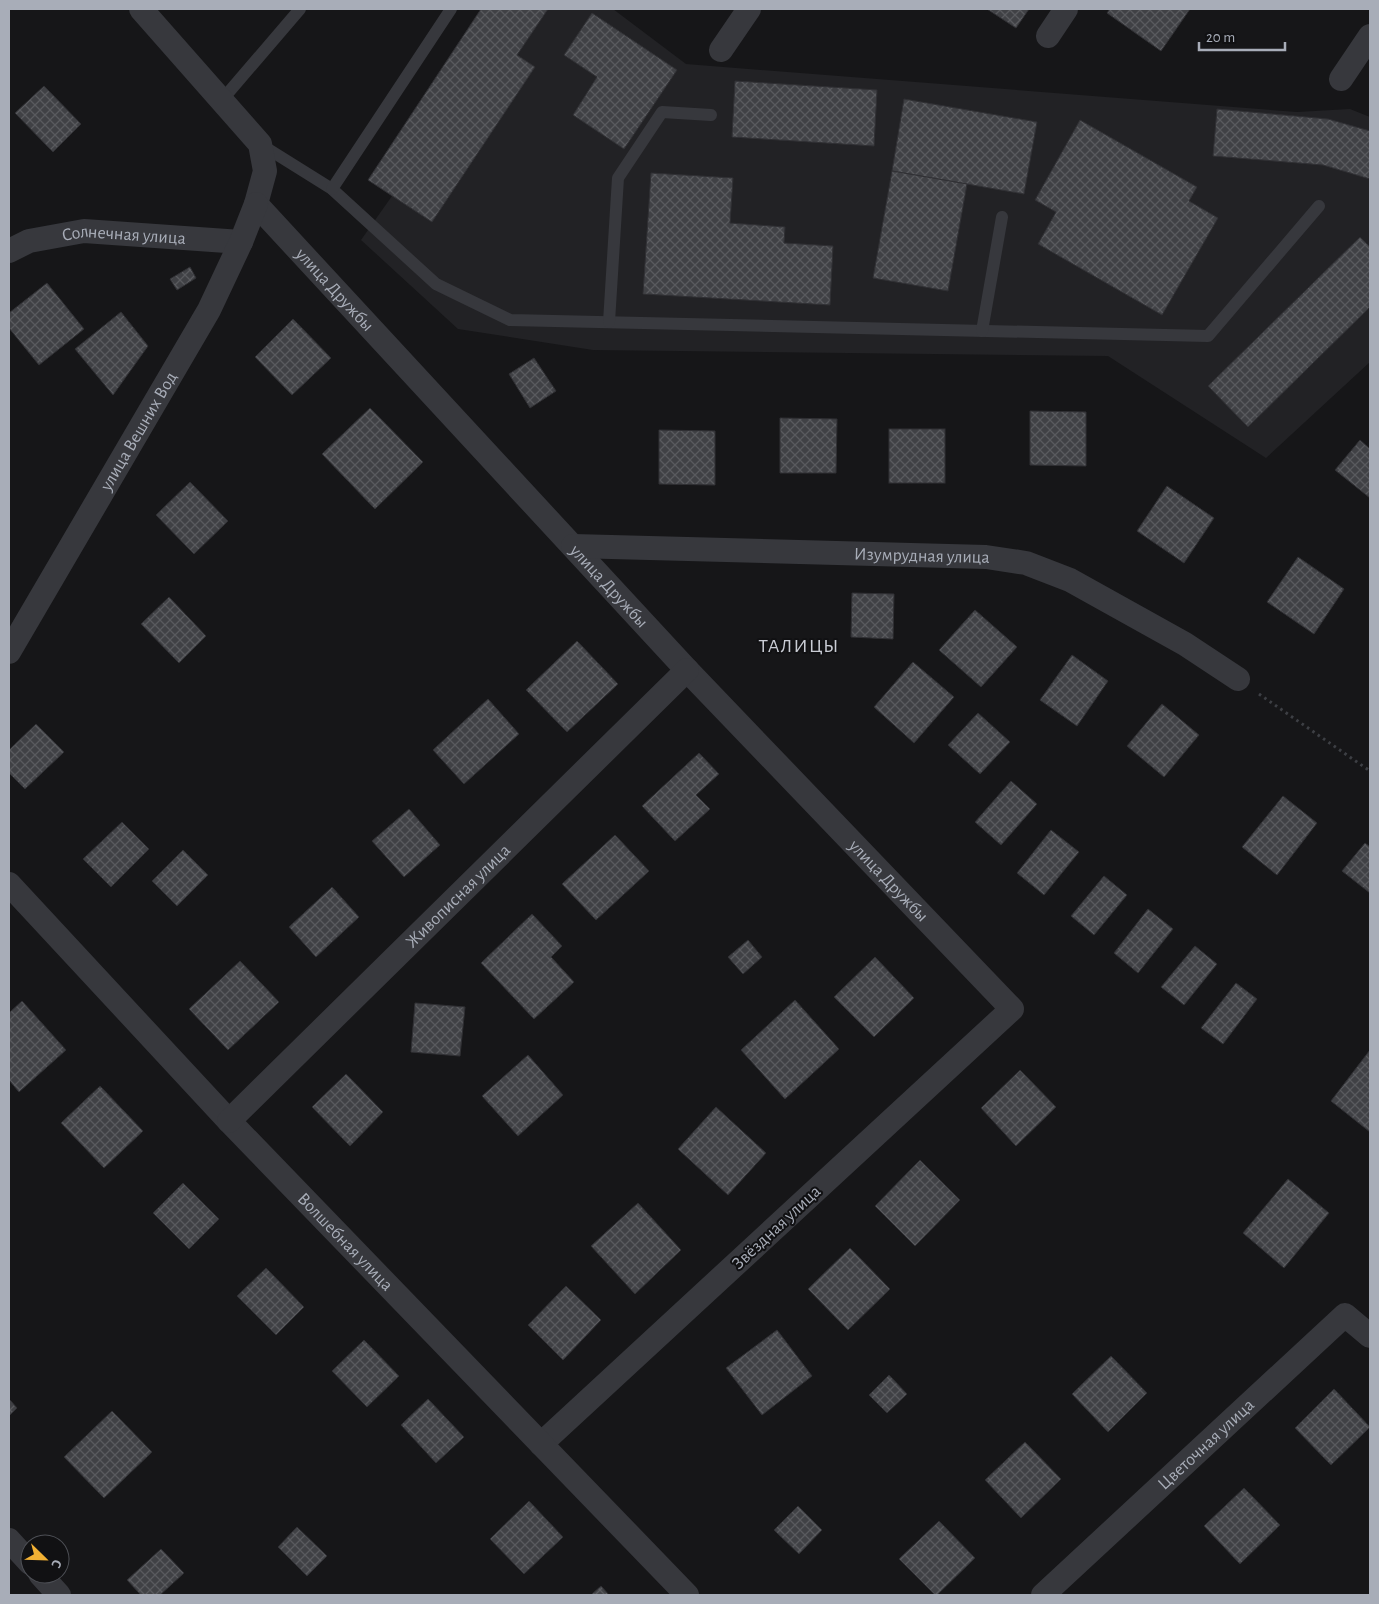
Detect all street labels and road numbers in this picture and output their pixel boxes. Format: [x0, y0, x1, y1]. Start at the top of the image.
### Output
street label: Солнечная улица [60, 222, 186, 248]
street label: улица Дружбы [291, 244, 377, 335]
street label: улица Вешних Вод [97, 369, 181, 495]
street label: улица Дружбы [565, 541, 651, 632]
street label: Изумрудная улица [854, 545, 990, 567]
street label: улица Дружбы [844, 836, 931, 926]
street label: Живописная улица [403, 841, 514, 952]
street label: Звёздная улица [729, 1182, 824, 1273]
street label: Волшебная улица [294, 1190, 396, 1295]
street label: Цветочная улица [1155, 1396, 1258, 1494]

